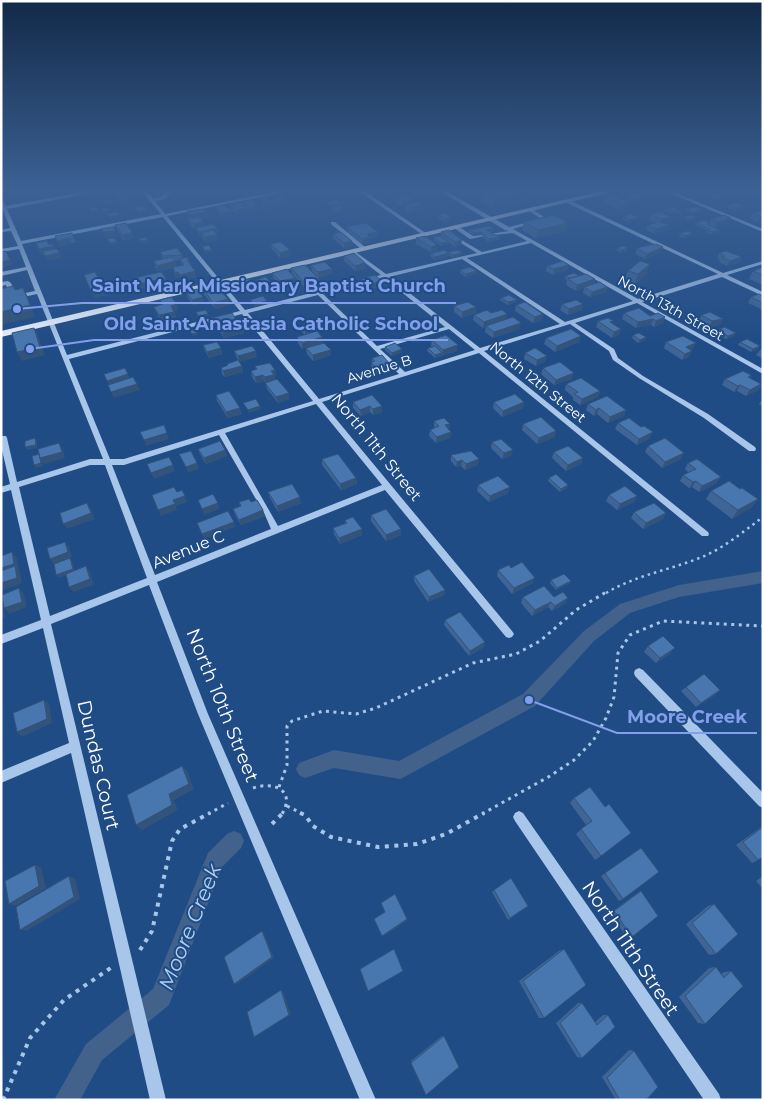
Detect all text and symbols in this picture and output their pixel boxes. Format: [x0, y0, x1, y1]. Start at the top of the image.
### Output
callout: Saint Mark Missionary Baptist Church [82, 270, 456, 303]
street label: North 13th Street [615, 271, 728, 345]
text: Saint Mark Missionary Baptist Church [92, 275, 446, 297]
callout: Old Saint Anastasia Catholic School [94, 307, 448, 340]
text: Old Saint Anastasia Catholic School [104, 313, 438, 335]
street label: North 12th Street [486, 338, 590, 427]
street label: Avenue B [344, 351, 414, 387]
street label: North 11th Street [327, 390, 426, 505]
street label: Avenue C [149, 526, 227, 572]
street label: North 10th Street [181, 625, 264, 786]
street label: Dundas Court [72, 698, 125, 833]
callout: Moore Creek [617, 700, 757, 733]
text: Moore Creek [627, 706, 747, 728]
water label: Moore Creek [153, 859, 227, 994]
street label: North 11th Street [577, 877, 684, 1020]

